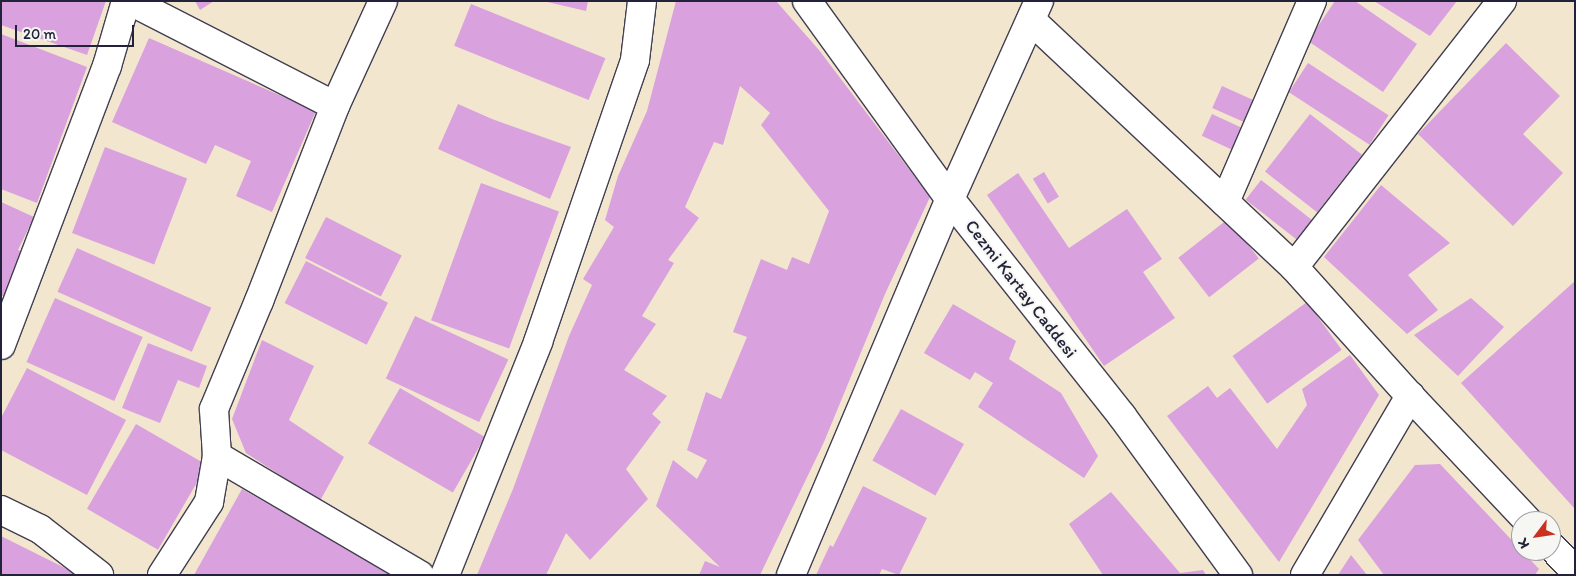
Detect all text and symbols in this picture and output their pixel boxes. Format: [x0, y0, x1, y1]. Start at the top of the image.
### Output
scale bar [18, 15, 136, 47]
text: 20 m [23, 25, 56, 43]
street label: Cezmi Kartay Caddesi [960, 216, 1082, 362]
north arrow [1511, 511, 1561, 561]
text: K [1514, 535, 1533, 552]

